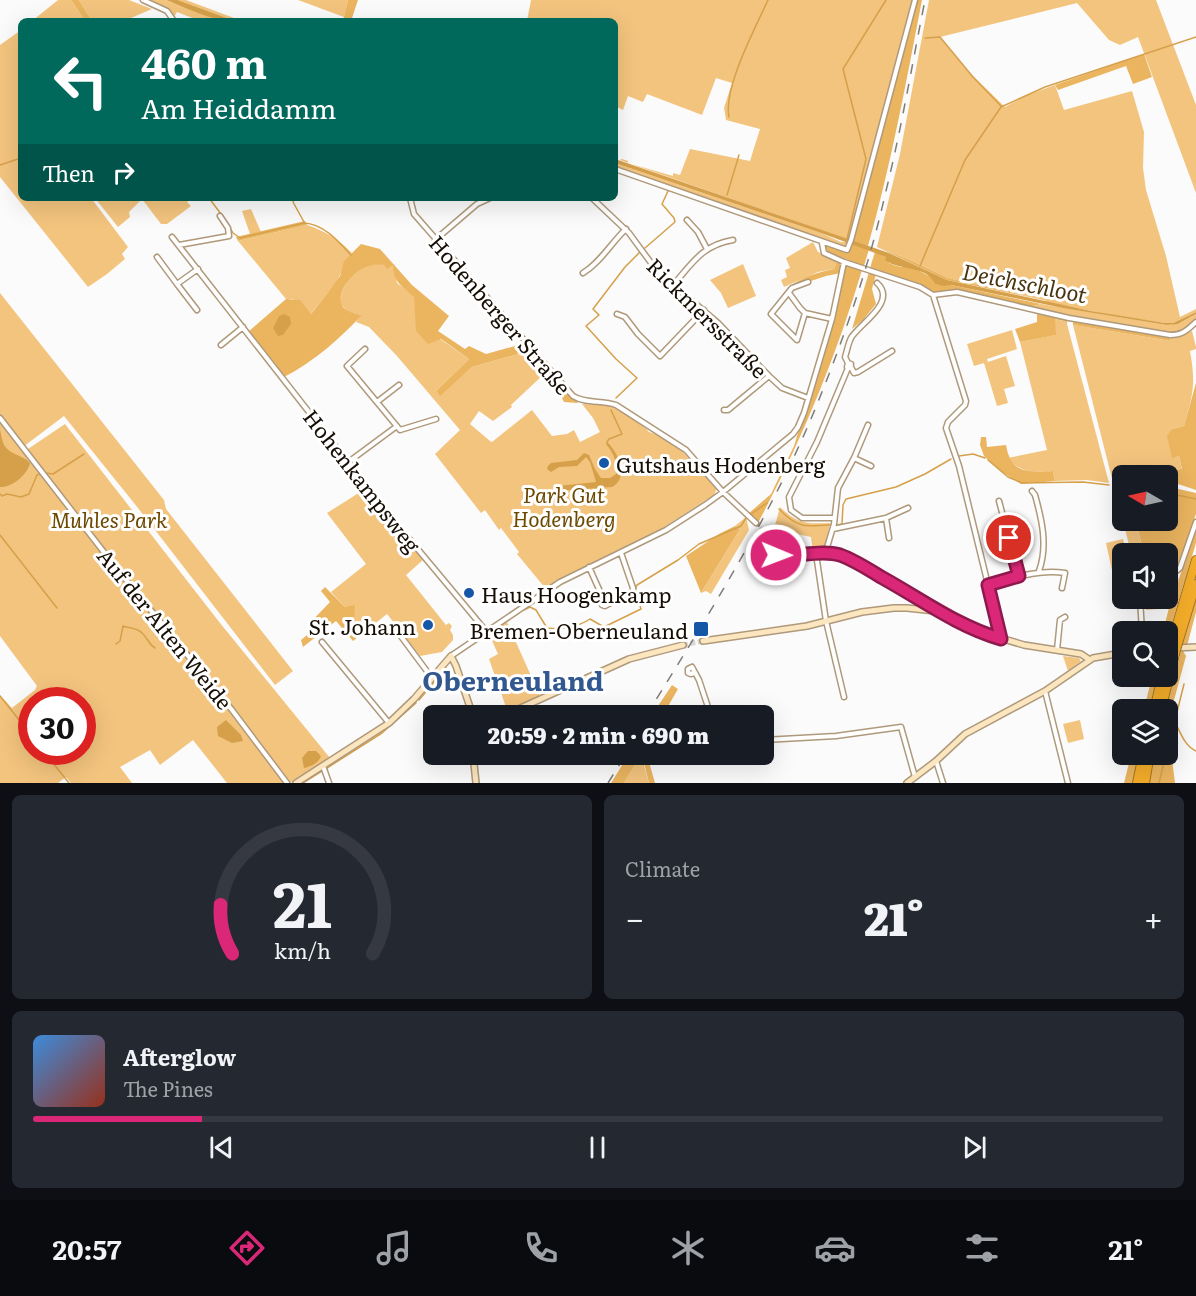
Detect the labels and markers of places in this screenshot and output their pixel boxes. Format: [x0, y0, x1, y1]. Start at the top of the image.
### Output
place label: Gutshaus Hodenberg [616, 448, 825, 479]
marker: Gutshaus Hodenberg [597, 456, 611, 470]
pin [983, 512, 1034, 563]
place label: Haus Hoogenkamp [481, 578, 671, 609]
marker: Haus Hoogenkamp [462, 586, 476, 600]
place label: St. Johann [309, 610, 416, 641]
place label: Bremen-Oberneuland [469, 614, 688, 645]
marker: St. Johann [421, 618, 435, 632]
marker: Bremen-Oberneuland [692, 620, 710, 638]

